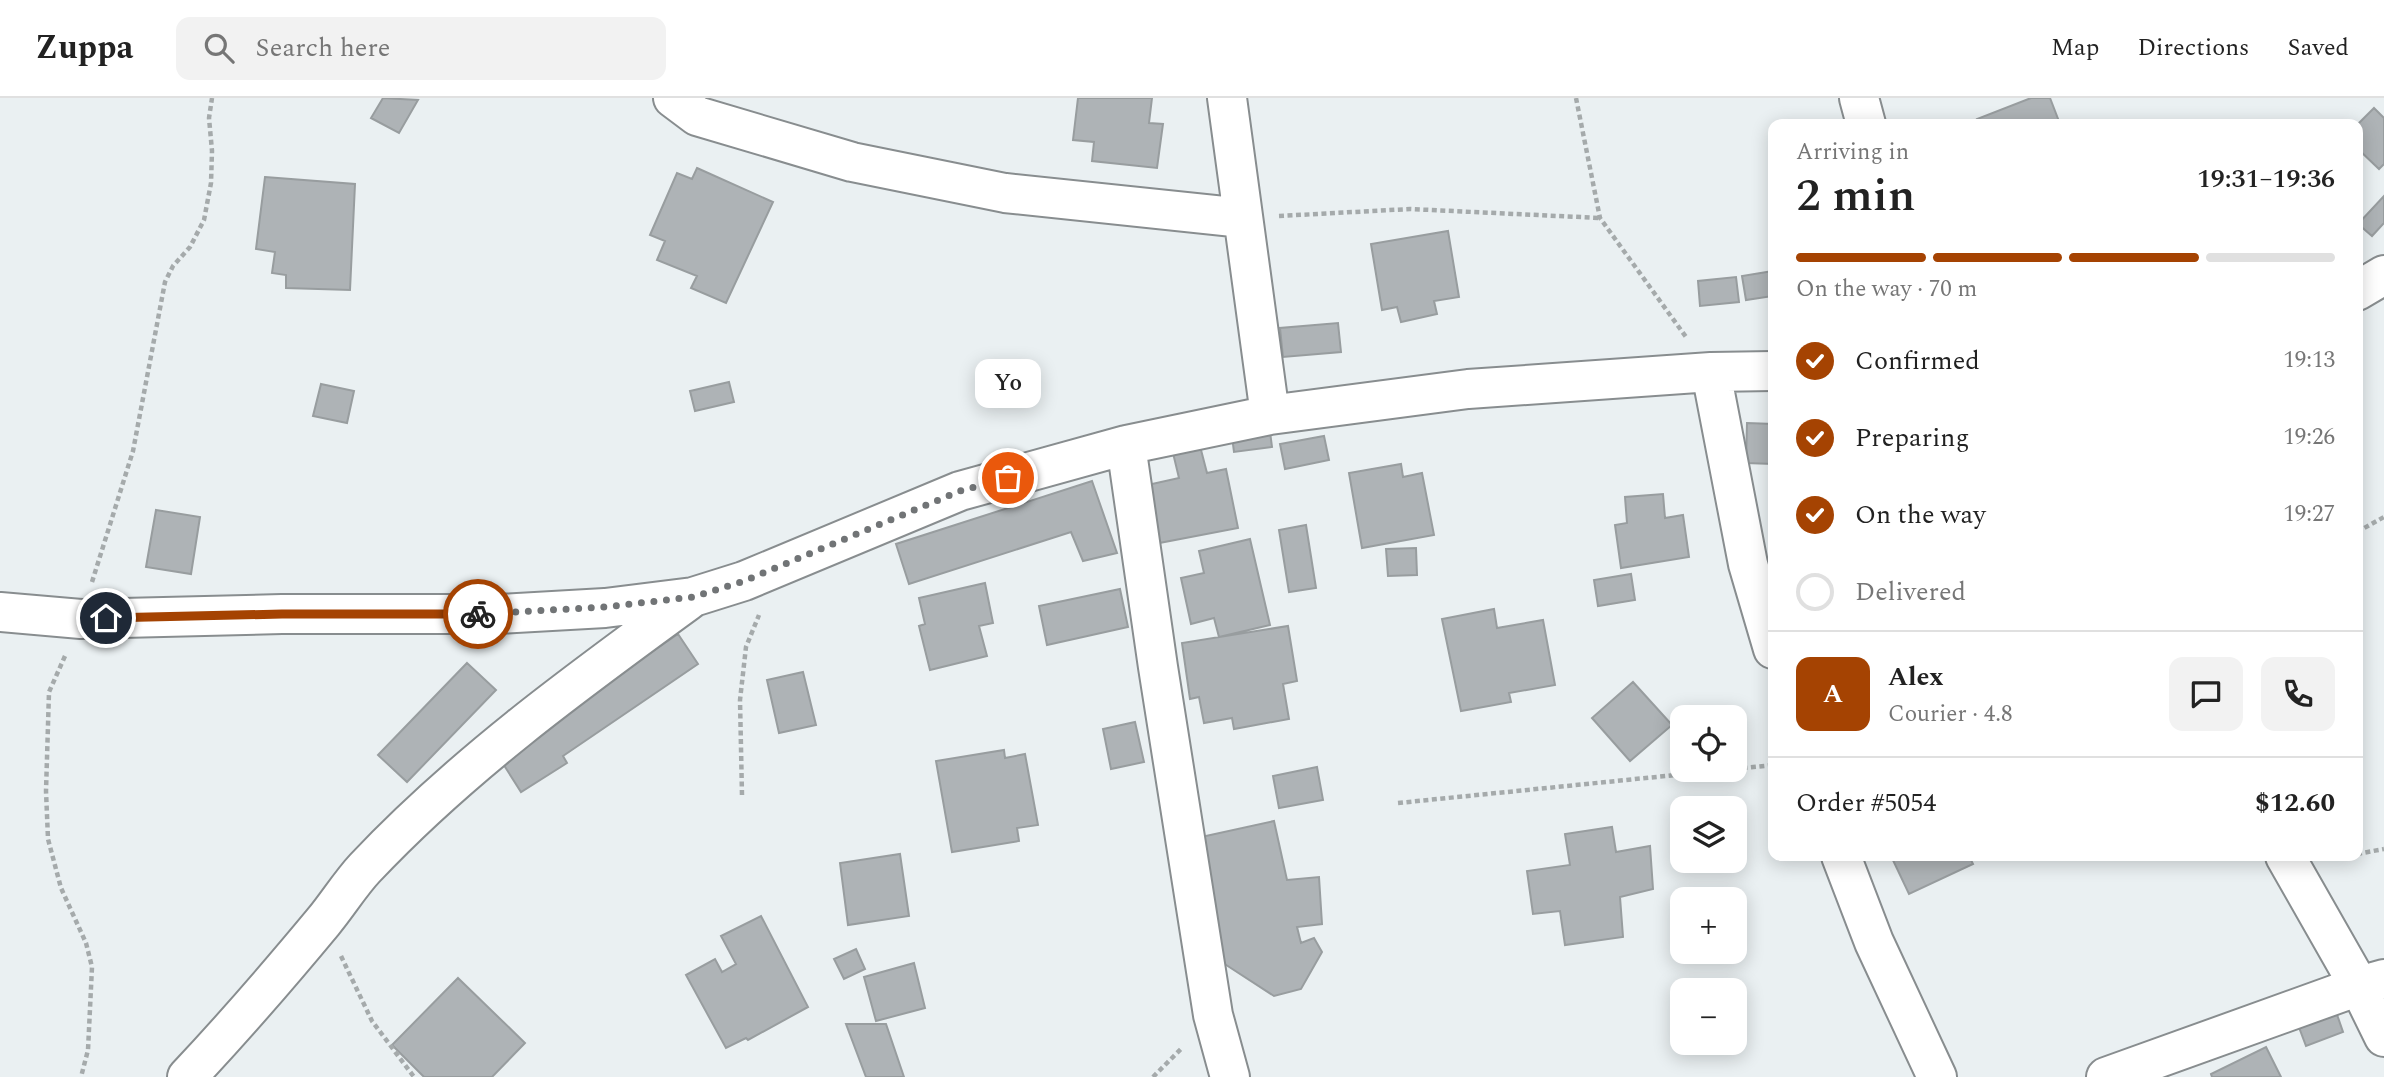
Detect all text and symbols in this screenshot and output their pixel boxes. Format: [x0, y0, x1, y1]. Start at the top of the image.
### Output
search box [176, 17, 666, 80]
text: Zuppa [35, 23, 134, 73]
text: Search here [256, 28, 390, 68]
icon: search [200, 29, 238, 67]
text: Map [2051, 30, 2099, 66]
text: Directions [2137, 30, 2249, 66]
text: Saved [2287, 30, 2349, 66]
text: Arriving in [1796, 135, 1909, 170]
text: 19:31–19:36 [2197, 159, 2335, 199]
text: 2 min [1796, 161, 1915, 231]
text: On the way · 70 m [1796, 272, 1977, 307]
text: Confirmed [1855, 341, 1980, 381]
icon: check [1796, 342, 1834, 380]
text: 19:13 [2283, 343, 2335, 378]
callout: Yo [975, 359, 1041, 408]
text: Yo [994, 366, 1022, 401]
text: Preparing [1855, 418, 1969, 458]
icon: check [1796, 419, 1834, 457]
text: 19:26 [2283, 420, 2335, 455]
pin [978, 448, 1038, 508]
icon: bag [989, 459, 1027, 497]
text: On the way [1855, 495, 1986, 535]
icon: check [1796, 496, 1834, 534]
text: 19:27 [2283, 497, 2335, 532]
text: Delivered [1855, 572, 1966, 612]
courier [443, 579, 513, 649]
pin [76, 588, 136, 648]
icon: bike [459, 595, 497, 633]
icon: home [87, 599, 125, 637]
text: Alex [1888, 657, 1943, 697]
button: chat [2169, 657, 2243, 731]
button: phone [2261, 657, 2335, 731]
text: A [1823, 674, 1843, 714]
text: Courier · 4.8 [1888, 697, 2013, 732]
map controls [1670, 705, 1747, 1055]
button: locate [1670, 705, 1747, 782]
text: Order #5054 [1796, 783, 1936, 823]
text: $12.60 [2255, 783, 2335, 823]
button: layers [1670, 796, 1747, 873]
button: + [1670, 887, 1747, 964]
button: − [1670, 978, 1747, 1055]

